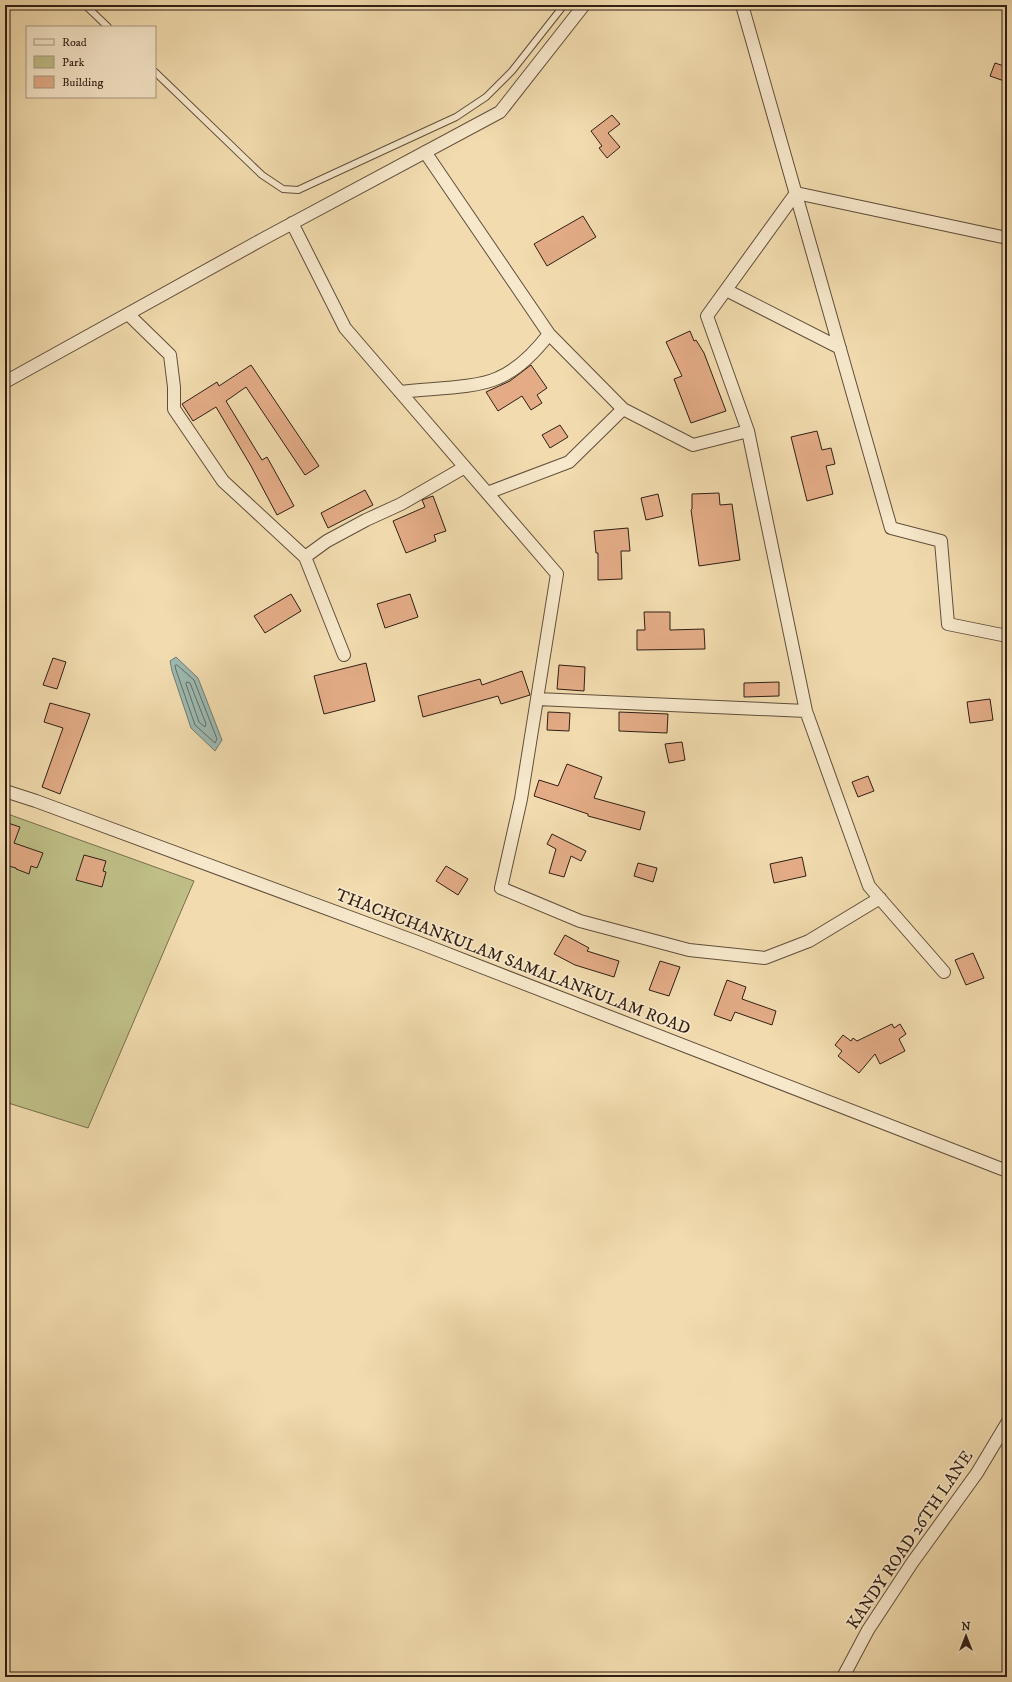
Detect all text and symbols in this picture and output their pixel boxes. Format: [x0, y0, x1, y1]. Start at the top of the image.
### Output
legend [26, 26, 156, 98]
text: Road [62, 35, 87, 50]
text: Park [62, 55, 84, 70]
text: Building [62, 75, 103, 90]
street label: THACHCHANKULAM SAMALANKULAM ROAD [332, 884, 694, 1040]
street label: KANDY ROAD 26TH LANE [843, 1447, 977, 1633]
north arrow [946, 1616, 986, 1656]

